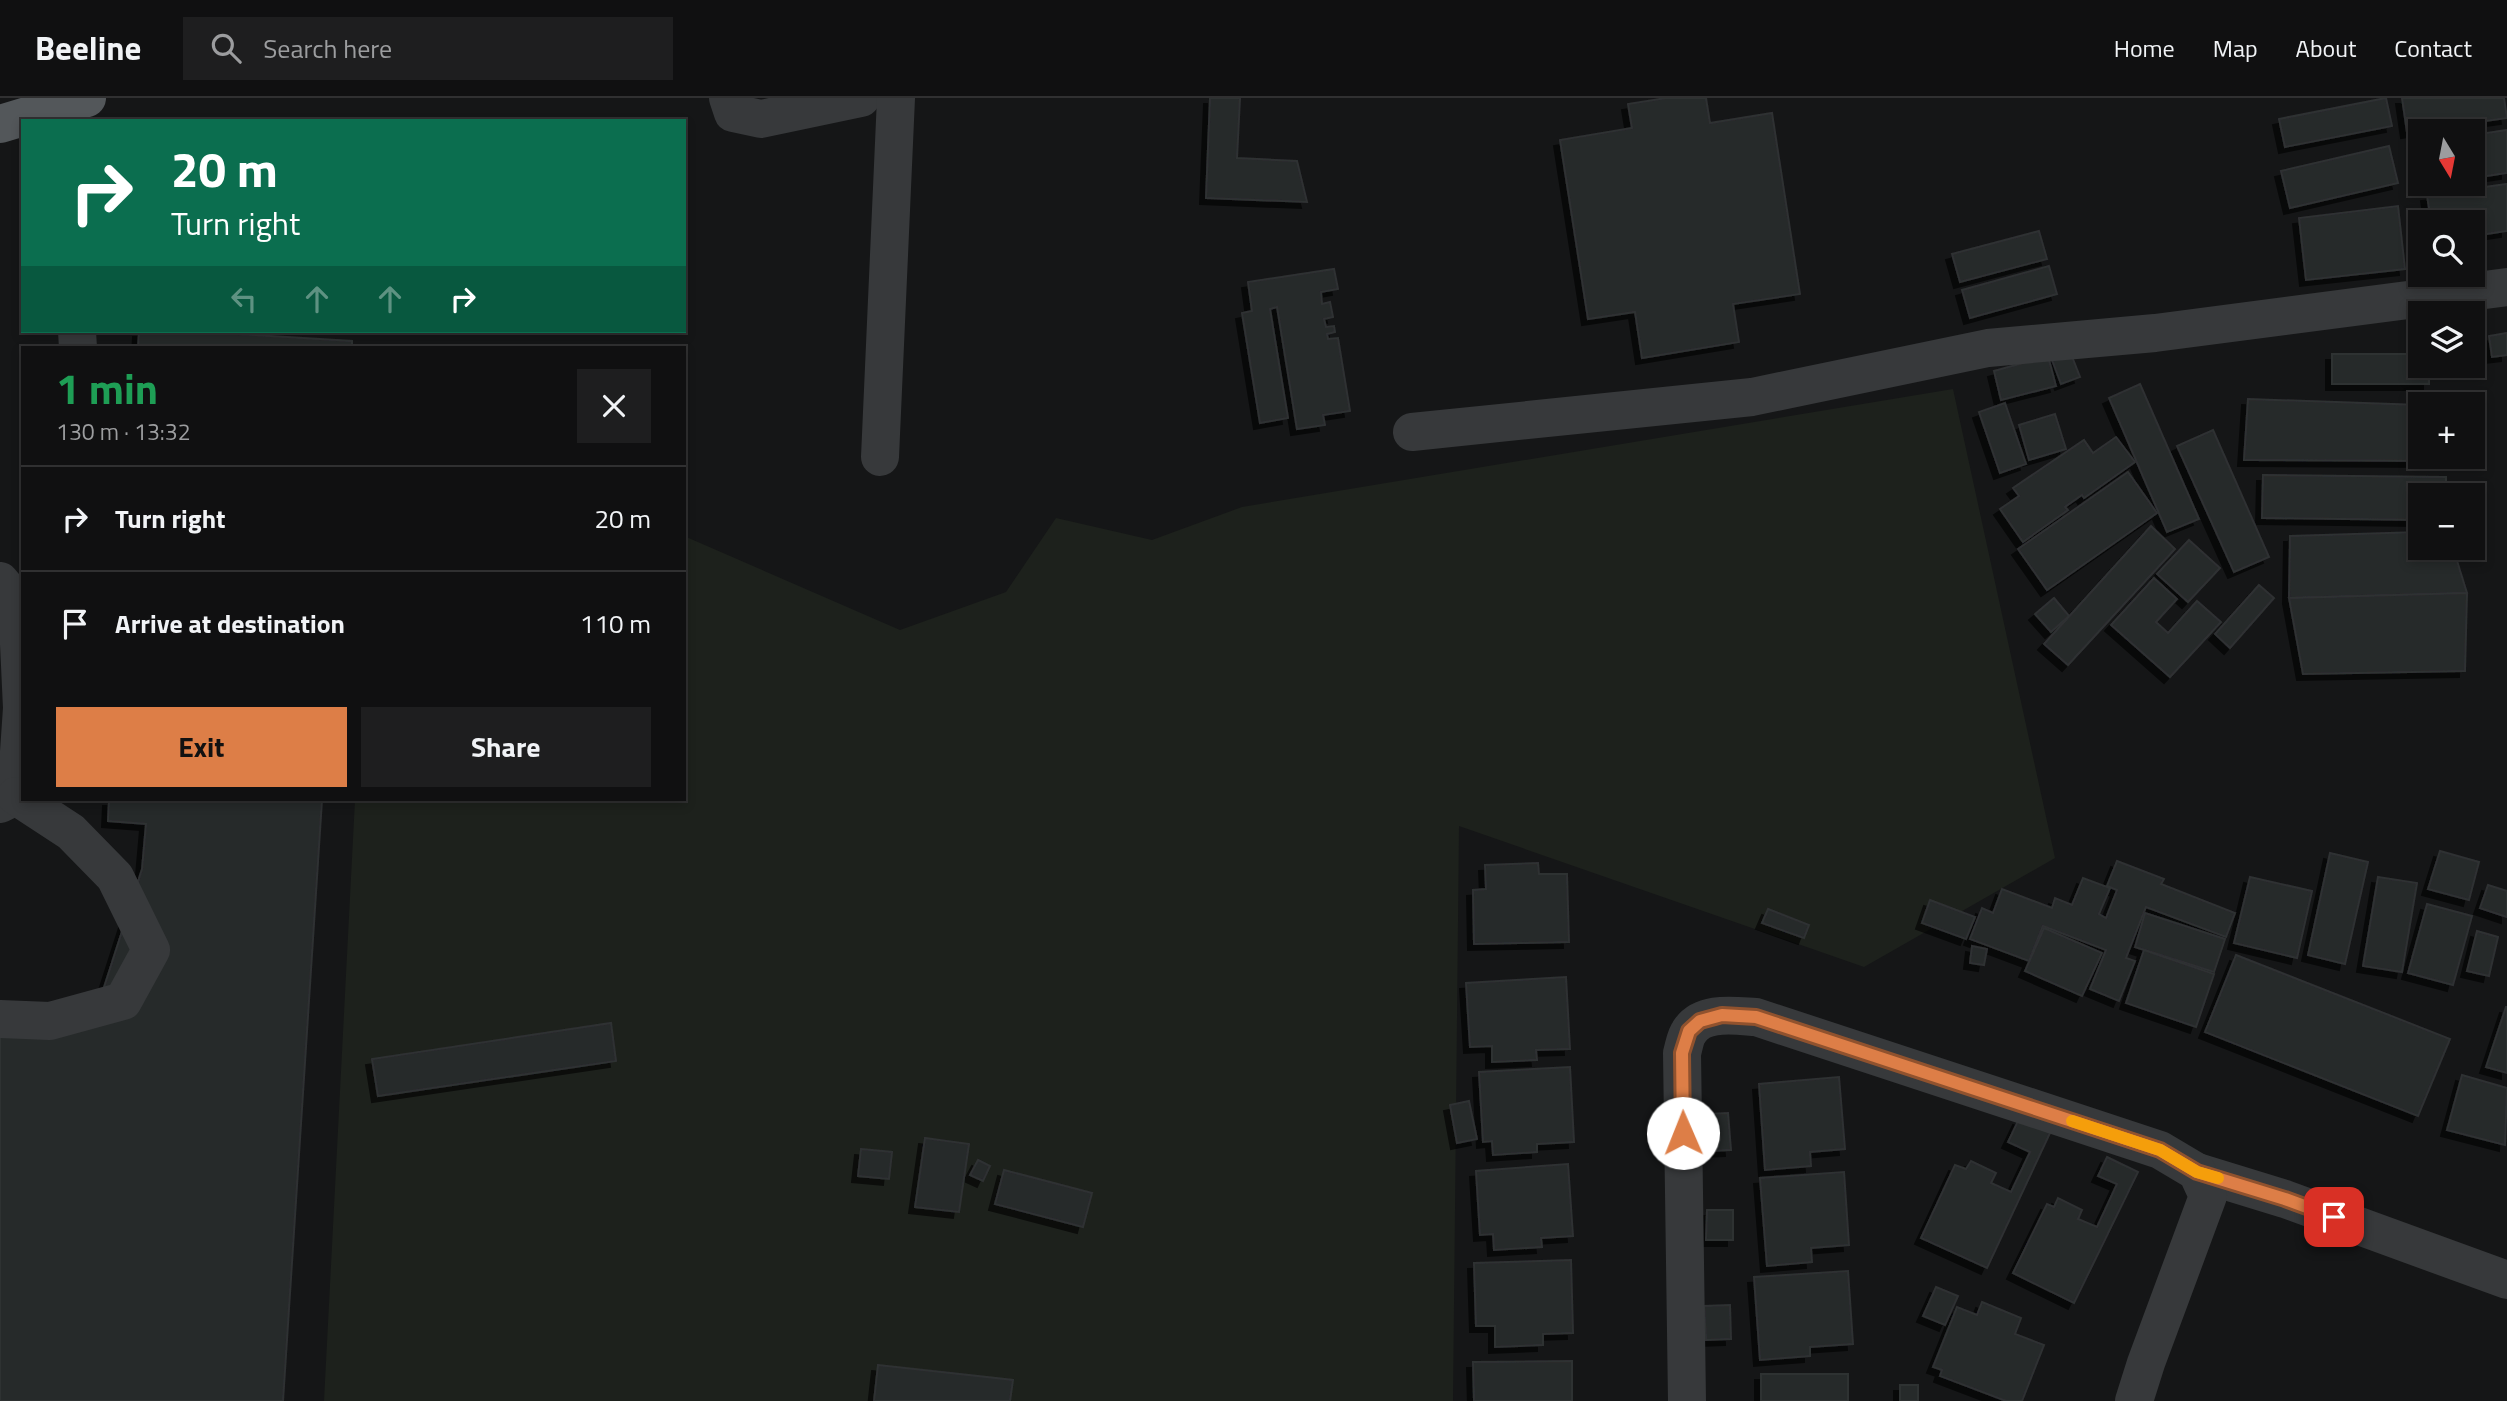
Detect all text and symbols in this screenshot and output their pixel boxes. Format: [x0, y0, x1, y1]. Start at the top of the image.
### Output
search box [183, 17, 673, 80]
text: Beeline [35, 23, 141, 73]
icon: search [207, 29, 245, 67]
text: Search here [263, 29, 392, 68]
text: Home [2114, 30, 2175, 66]
text: Map [2213, 30, 2258, 66]
text: About [2296, 30, 2356, 66]
text: Contact [2394, 30, 2472, 66]
north arrow [2408, 119, 2485, 196]
map controls [2408, 119, 2485, 560]
text: 20 m [171, 131, 278, 206]
icon: right [56, 147, 147, 238]
text: Turn right [171, 199, 300, 247]
button: search [2408, 210, 2485, 287]
icon: left [225, 280, 263, 318]
icon: ahead [298, 280, 336, 318]
icon: ahead [371, 280, 409, 318]
icon: right [444, 280, 482, 318]
button: layers [2408, 301, 2485, 378]
text: 1 min [56, 356, 158, 420]
button: close [577, 369, 651, 443]
button: + [2408, 392, 2485, 469]
text: 130 m · 13:32 [56, 414, 191, 449]
button: − [2408, 483, 2485, 560]
text: Turn right [115, 499, 226, 538]
text: 20 m [594, 499, 651, 538]
icon: right [56, 500, 94, 538]
text: Arrive at destination [115, 604, 345, 643]
text: 110 m [580, 604, 651, 643]
icon: arrive [56, 605, 94, 643]
button: Exit [56, 707, 347, 787]
button: Share [361, 707, 651, 787]
position arrow [1646, 1096, 1720, 1170]
pin [2304, 1187, 2364, 1247]
icon: arrive [2315, 1198, 2353, 1236]

